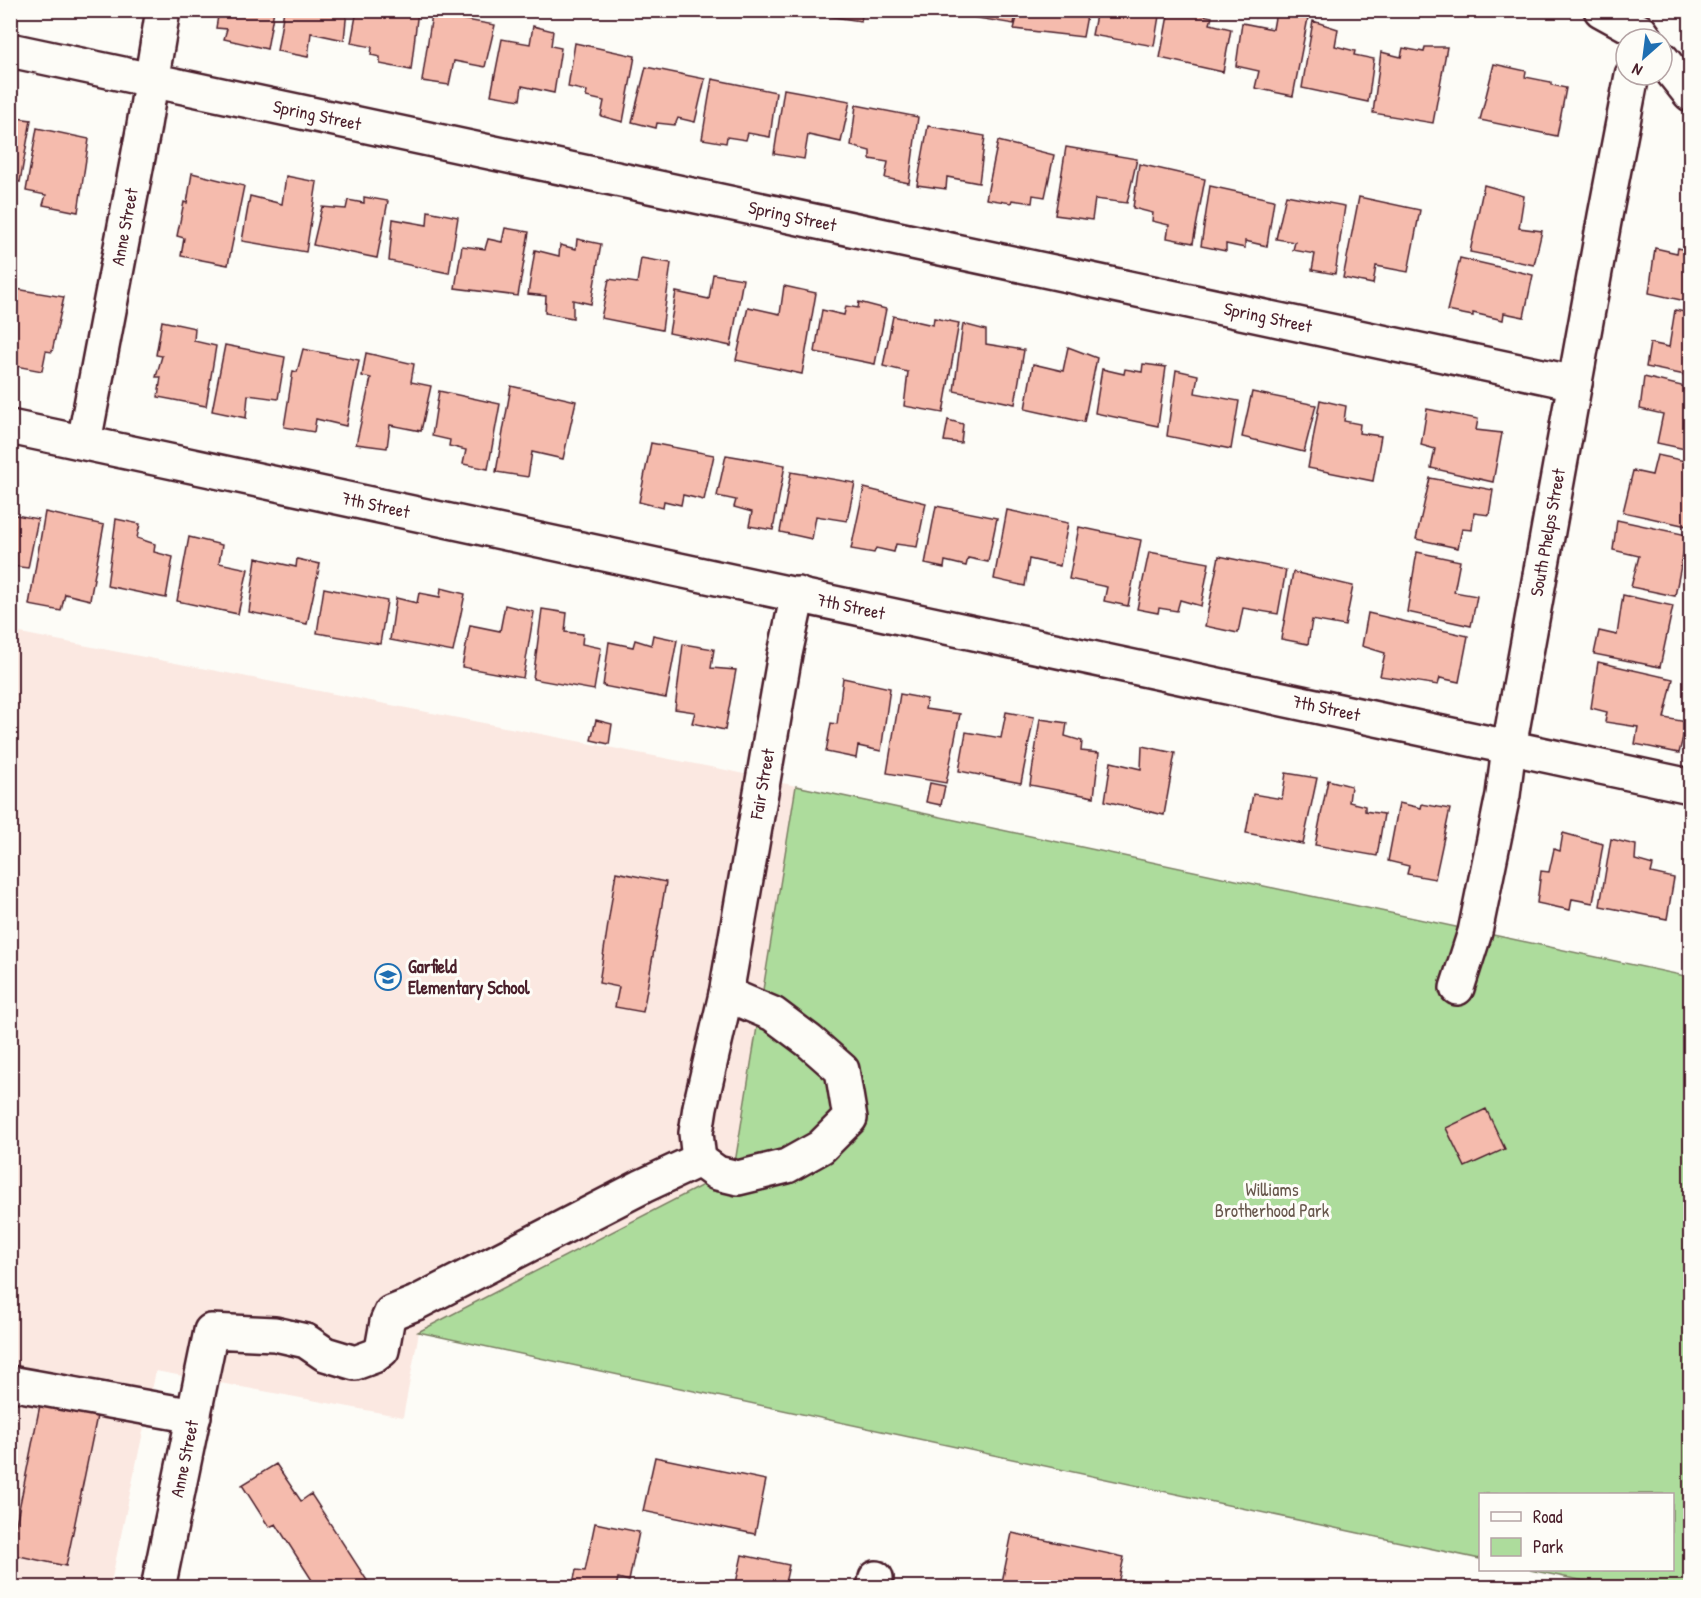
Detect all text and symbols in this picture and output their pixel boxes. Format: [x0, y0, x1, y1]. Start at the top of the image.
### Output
north arrow [1614, 27, 1674, 87]
text: N [1628, 58, 1646, 82]
street label: Spring Street [271, 93, 364, 137]
street label: Anne Street [105, 185, 144, 268]
street label: Spring Street [746, 194, 840, 238]
street label: Spring Street [1222, 296, 1315, 339]
street label: South Phelps Street [1523, 466, 1571, 598]
street label: 7th Street [340, 485, 413, 524]
street label: 7th Street [815, 587, 888, 626]
street label: 7th Street [1290, 688, 1363, 727]
street label: Fair Street [743, 746, 781, 822]
place label: Garfield Elementary School [408, 954, 531, 1001]
school or university icon: Garfield Elementary School [373, 962, 403, 992]
park label: Williams Brotherhood Park [1215, 1177, 1330, 1223]
street label: Anne Street [164, 1417, 204, 1500]
legend [1479, 1493, 1674, 1571]
text: Road [1533, 1504, 1563, 1529]
text: Park [1533, 1534, 1564, 1559]

